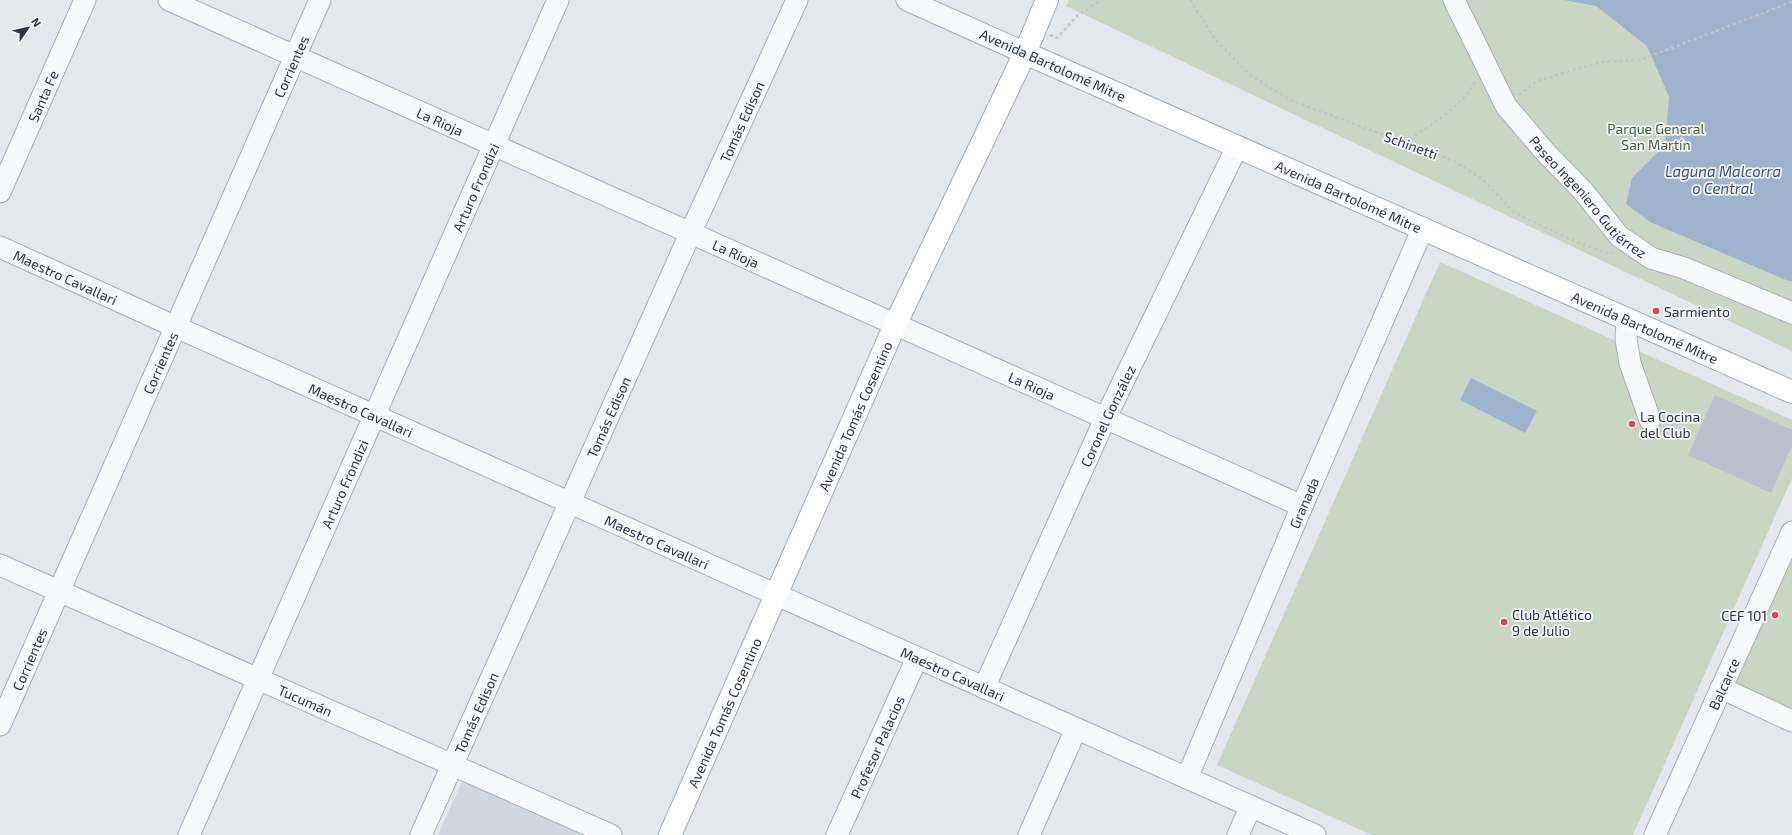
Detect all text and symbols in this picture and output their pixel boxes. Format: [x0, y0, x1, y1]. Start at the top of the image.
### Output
north arrow [8, 8, 48, 48]
text: N [29, 15, 44, 29]
street label: Avenida Bartolomé Mitre [977, 25, 1129, 105]
street label: Corrientes [270, 33, 312, 100]
street label: Santa Fe [24, 68, 61, 124]
street label: Tomás Edison [715, 78, 767, 165]
street label: La Rioja [414, 103, 466, 139]
park label: Parque General San Martín [1607, 120, 1706, 153]
street label: Schinetti [1382, 127, 1440, 163]
street label: Paseo Ingeniero Gutiérrez [1526, 132, 1650, 261]
street label: Arturo Frondizi [448, 140, 502, 234]
street label: Avenida Bartolomé Mitre [1273, 156, 1425, 236]
water label: Laguna Malcorra o Central [1665, 162, 1781, 197]
street label: La Rioja [710, 235, 762, 271]
street label: Maestro Cavallari [11, 246, 120, 308]
street label: Avenida Bartolomé Mitre [1569, 287, 1721, 367]
place label: Sarmiento [1664, 303, 1730, 320]
marker: Sarmiento [1651, 306, 1661, 316]
street label: Corrientes [139, 329, 181, 396]
street label: Avenida Tomás Cosentino [814, 338, 895, 493]
street label: Coronel González [1076, 362, 1139, 469]
street label: La Rioja [1006, 368, 1058, 403]
street label: Tomás Edison [583, 374, 634, 460]
street label: Maestro Cavallari [306, 379, 416, 440]
place label: La Cocina del Club [1640, 408, 1700, 441]
marker: La Cocina del Club [1627, 419, 1637, 429]
street label: Arturo Frondizi [317, 437, 371, 531]
street label: Granada [1285, 475, 1322, 531]
street label: Maestro Cavallari [602, 511, 712, 572]
place label: Club Atlético 9 de Julio [1512, 606, 1592, 639]
place label: CEF 101 [1721, 607, 1767, 624]
marker: CEF 101 [1770, 610, 1780, 620]
marker: Club Atlético 9 de Julio [1499, 617, 1509, 627]
street label: Corrientes [8, 625, 50, 693]
street label: Avenida Tomás Cosentino [684, 635, 765, 790]
street label: Maestro Cavallari [898, 643, 1008, 704]
street label: Balcarce [1704, 655, 1742, 712]
street label: Tomás Edison [450, 669, 501, 756]
street label: Tucumán [276, 681, 335, 719]
street label: Profesor Palacios [846, 692, 908, 801]

